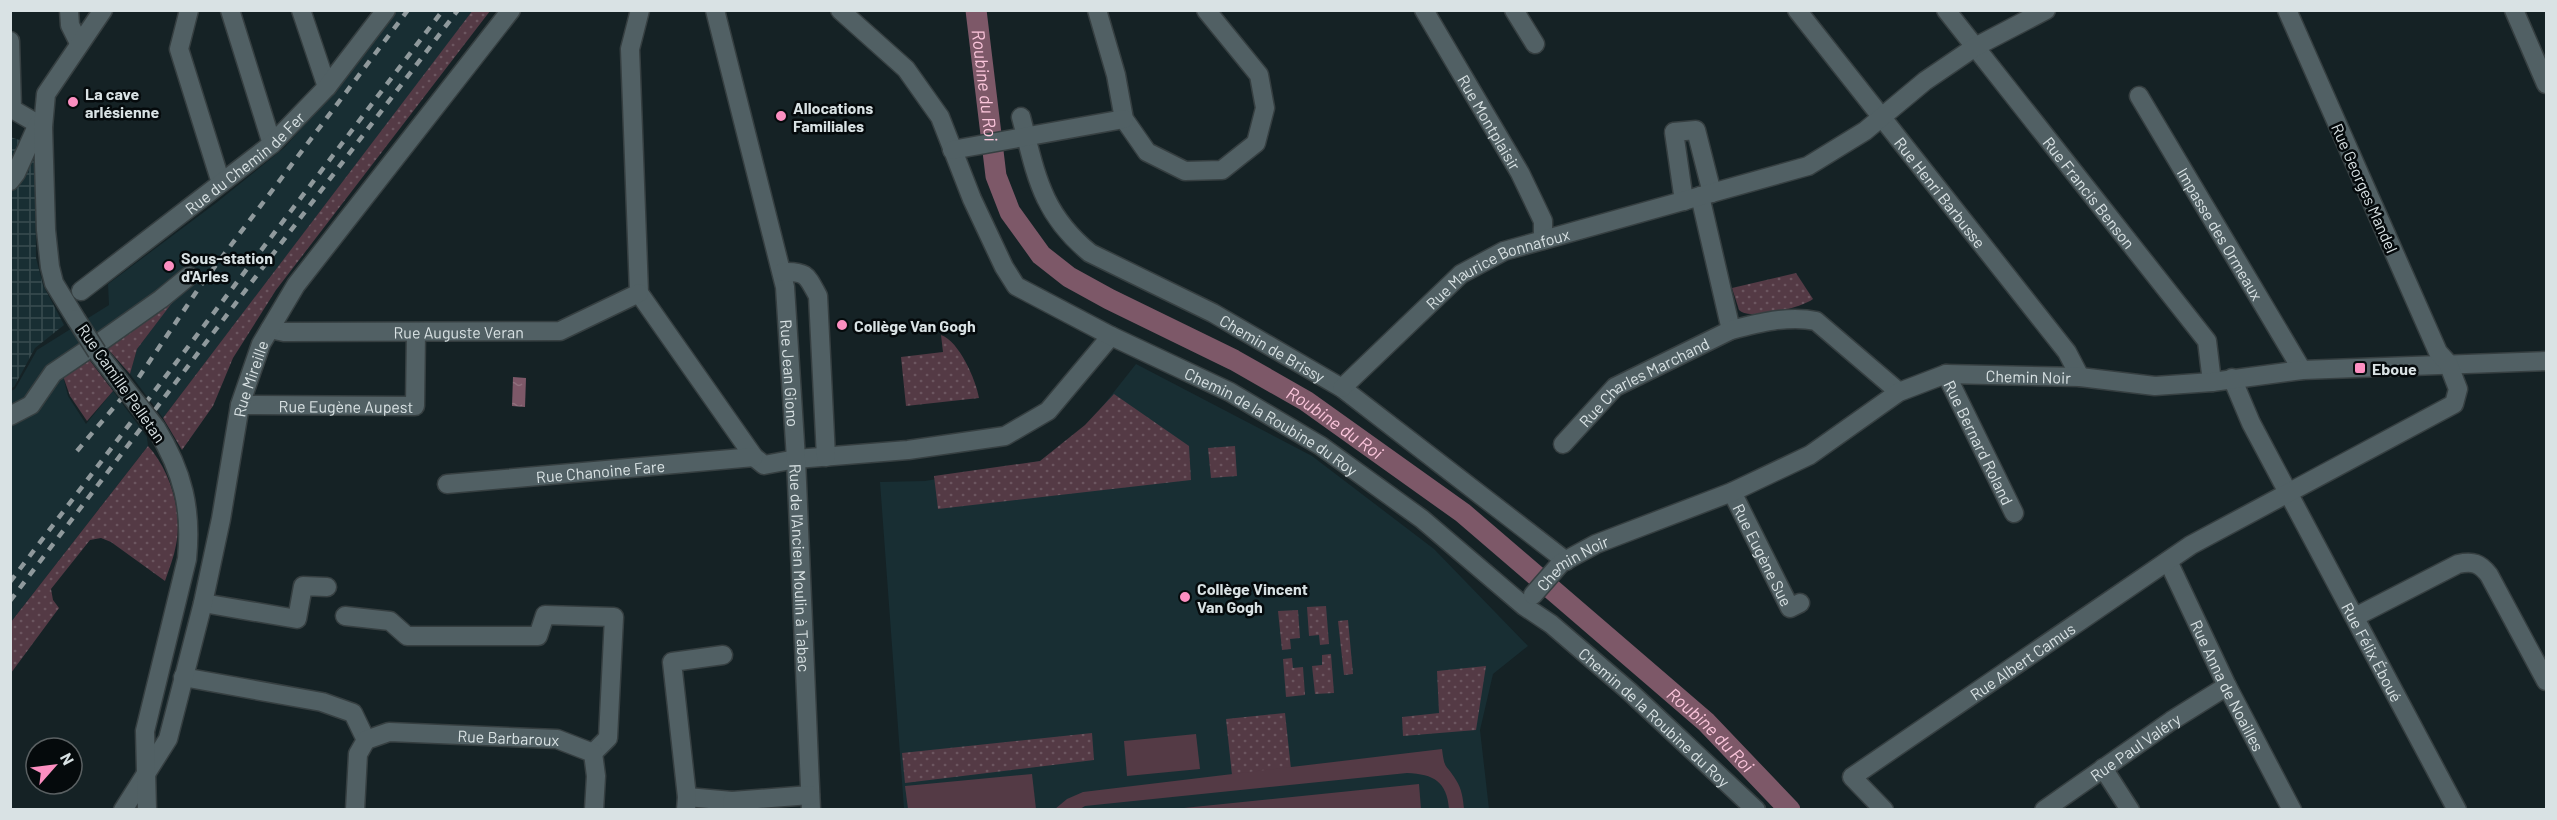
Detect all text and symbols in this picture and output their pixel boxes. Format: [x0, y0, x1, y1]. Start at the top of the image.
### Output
water label: Roubine du Roi [967, 28, 1003, 143]
street label: Rue Montplaisir [1455, 71, 1525, 173]
place label: La cave arlésienne [85, 84, 159, 121]
marker: La cave arlésienne [66, 95, 80, 109]
place label: Allocations Familiales [793, 98, 873, 135]
street label: Rue du Chemin de Fer [181, 107, 308, 217]
marker: Allocations Familiales [774, 109, 788, 123]
street label: Rue Georges Mandel [2328, 120, 2402, 256]
street label: Rue Francis Benson [2040, 132, 2140, 252]
street label: Rue Henri Barbusse [1891, 133, 1990, 251]
street label: Impasse des Ormeaux [2174, 164, 2268, 304]
street label: Rue Maurice Bonnafoux [1421, 224, 1572, 313]
place label: Sous-station d'Arles [181, 248, 273, 285]
marker: Sous-station d'Arles [162, 259, 176, 273]
street label: Chemin de Brissy [1217, 310, 1329, 386]
place label: Collège Van Gogh [854, 316, 976, 335]
marker: Collège Van Gogh [835, 318, 849, 332]
street label: Rue Jean Giono [778, 319, 803, 427]
street label: Rue Camille Pelletan [74, 320, 170, 446]
street label: Rue Auguste Veran [393, 322, 524, 341]
street label: Rue Charles Marchand [1574, 333, 1712, 430]
street label: Rue Mireille [229, 338, 271, 418]
place label: Eboue [2372, 359, 2417, 378]
marker: Eboue [2353, 361, 2367, 375]
street label: Chemin de la Roubine du Roy [1182, 363, 1362, 479]
street label: Chemin Noir [1985, 365, 2071, 386]
street label: Rue Bernard Roland [1941, 377, 2018, 508]
water label: Roubine du Roi [1283, 381, 1388, 464]
street label: Rue Eugène Aupest [279, 396, 413, 415]
street label: Rue Chanoine Fare [535, 455, 666, 486]
street label: Rue de l'Ancien Moulin à Tabac [787, 463, 815, 672]
street label: Rue Eugène Sue [1730, 500, 1797, 609]
street label: Chemin Noir [1532, 531, 1611, 594]
place label: Collège Vincent Van Gogh [1197, 579, 1308, 616]
marker: Collège Vincent Van Gogh [1178, 590, 1192, 604]
street label: Rue Félix Éboué [2339, 599, 2407, 705]
street label: Rue Anna de Noailles [2188, 617, 2269, 754]
street label: Rue Albert Camus [1966, 618, 2078, 703]
street label: Chemin de la Roubine du Roy [1575, 643, 1735, 791]
water label: Roubine du Roi [1663, 683, 1759, 777]
street label: Rue Paul Valéry [2086, 708, 2184, 784]
street label: Rue Barbaroux [457, 725, 560, 749]
north arrow [24, 736, 84, 796]
text: N [57, 750, 79, 768]

